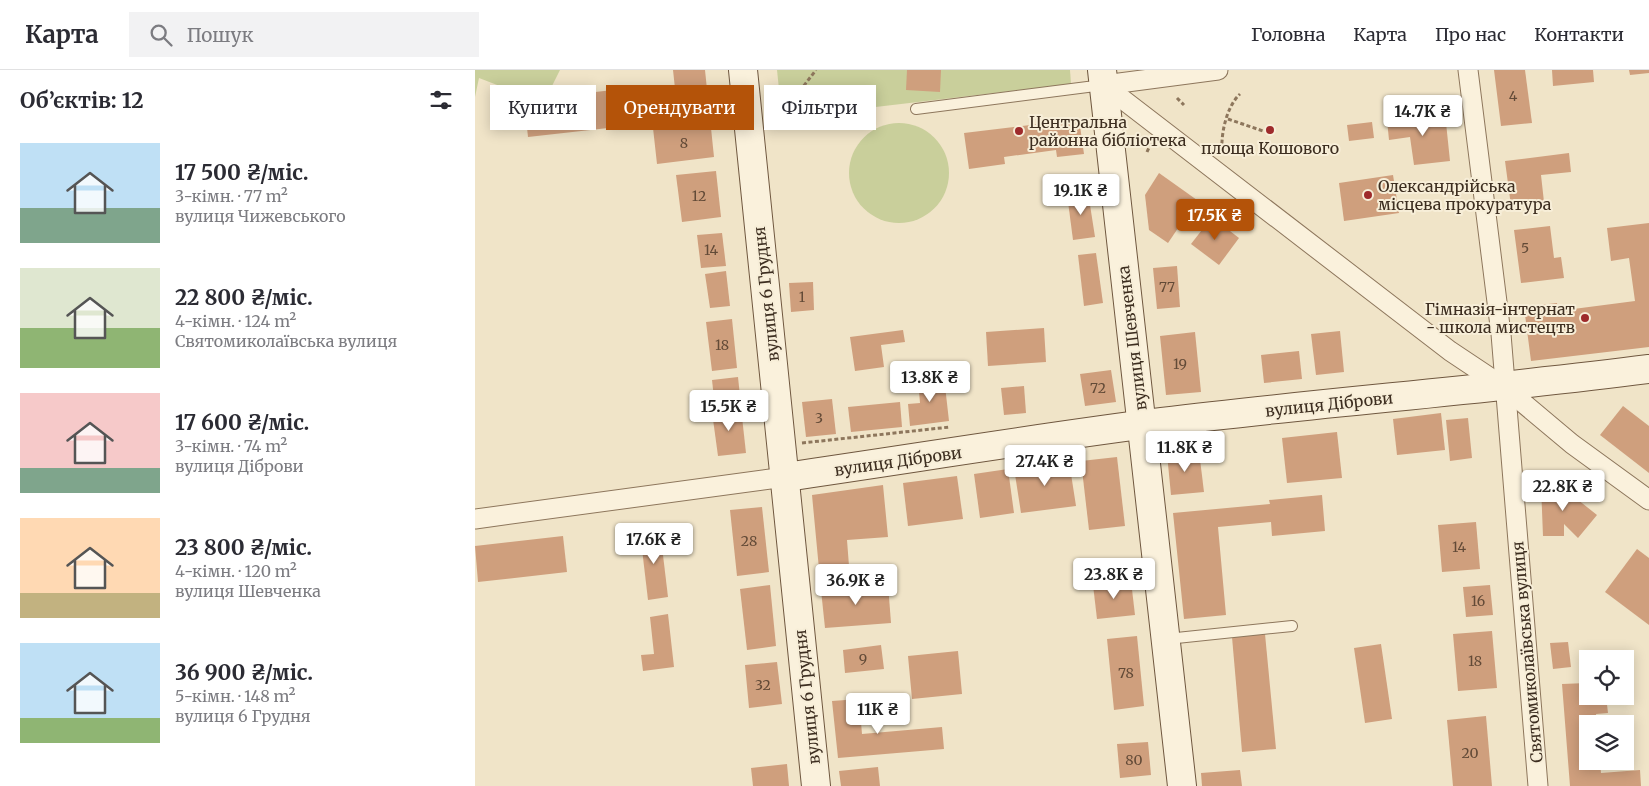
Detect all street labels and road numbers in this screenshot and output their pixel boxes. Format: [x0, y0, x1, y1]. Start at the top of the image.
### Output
street label: вулиця 6 Грудня [749, 226, 783, 362]
street label: вулиця Шевченка [1113, 264, 1151, 412]
street label: вулиця Діброви [1264, 387, 1394, 421]
street label: вулиця Діброви [833, 442, 963, 480]
street label: Святомиколаївська вулиця [1507, 540, 1547, 764]
street label: вулиця 6 Грудня [790, 629, 824, 765]

